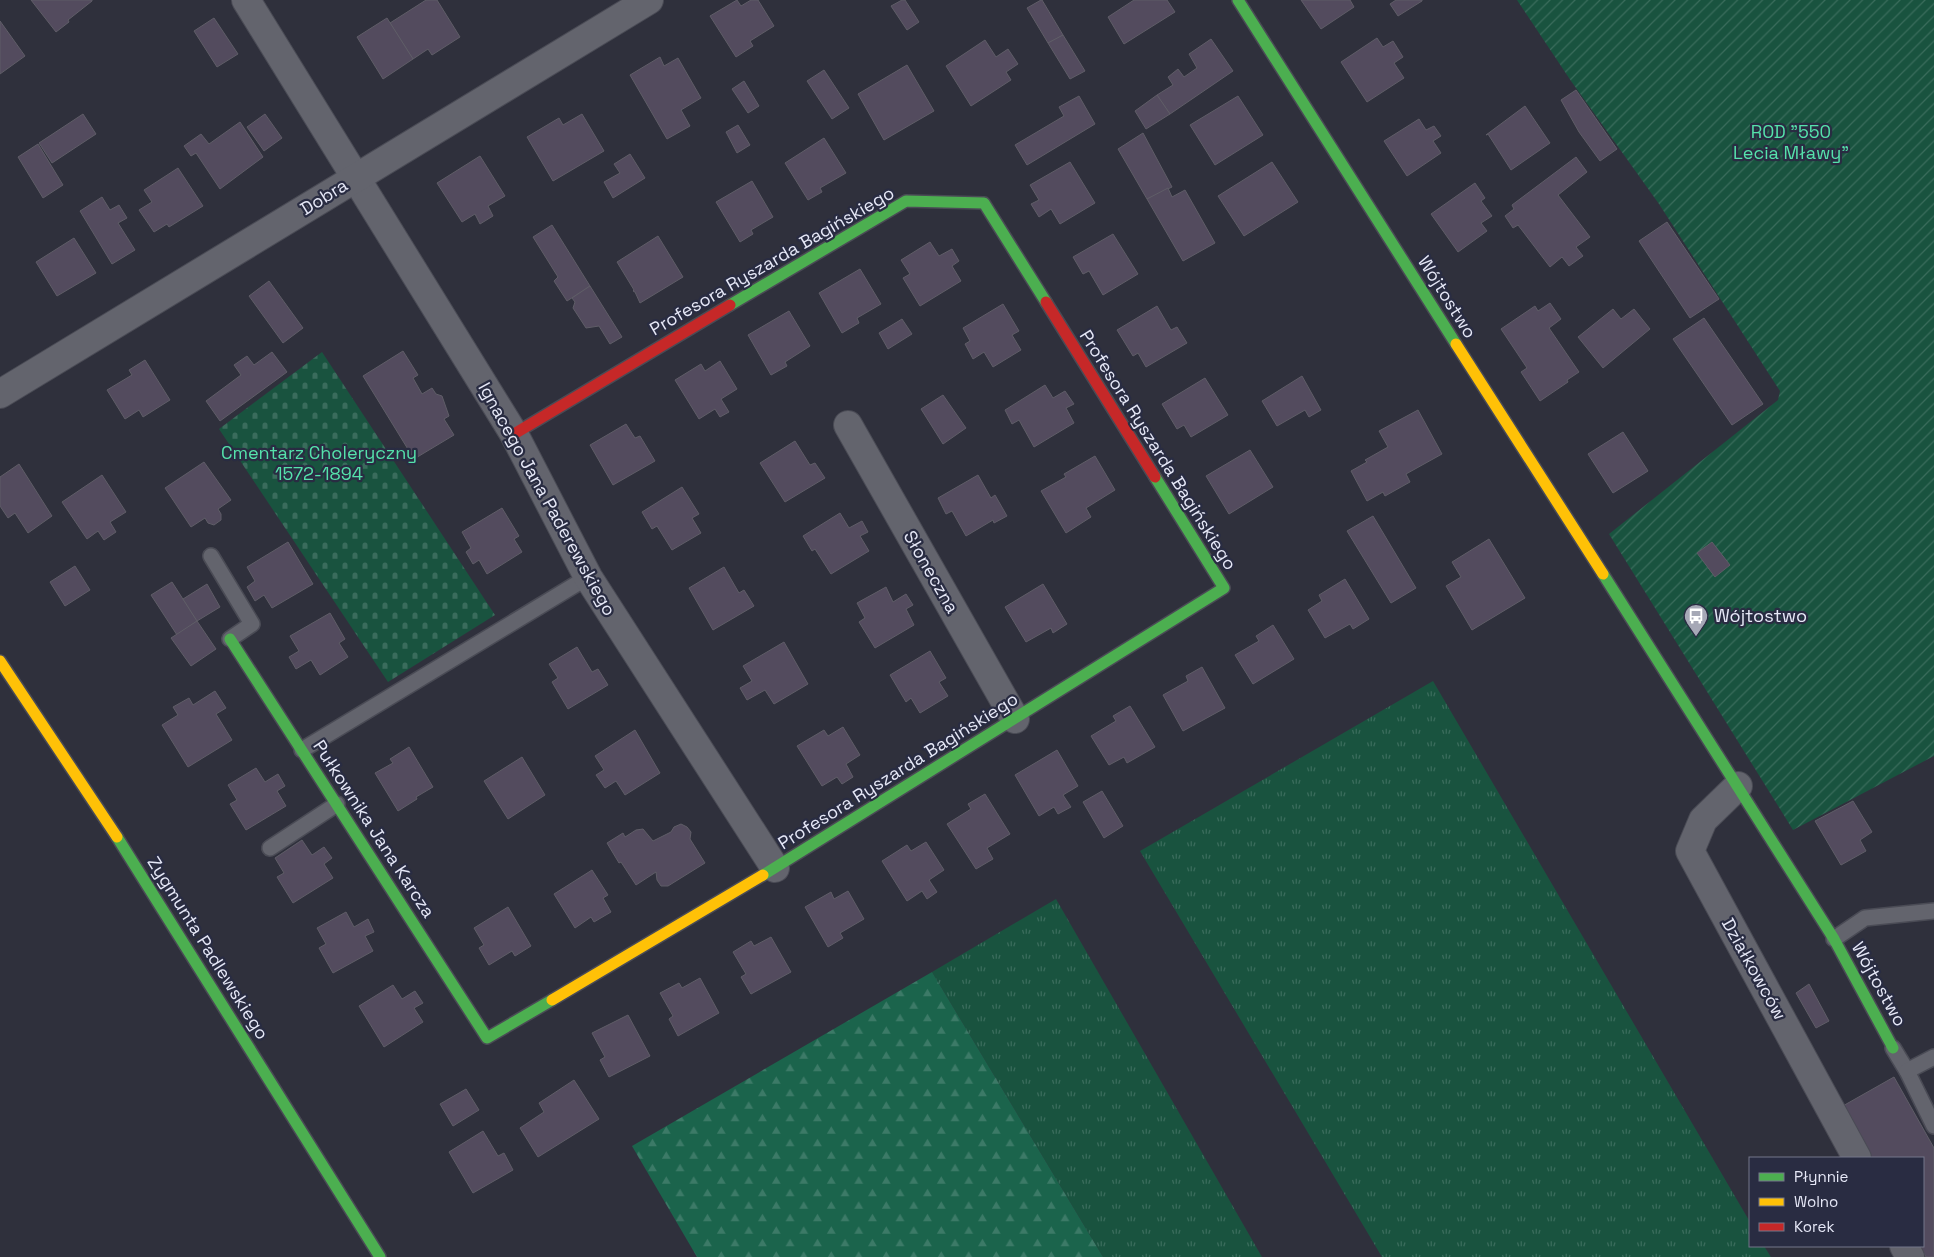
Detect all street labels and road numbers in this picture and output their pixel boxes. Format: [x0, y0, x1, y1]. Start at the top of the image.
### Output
street label: Dobra [296, 173, 352, 220]
street label: Profesora Ryszarda Bagińskiego [645, 181, 898, 340]
street label: Wójtostwo [1413, 251, 1482, 342]
street label: Profesora Ryszarda Bagińskiego [1075, 325, 1242, 574]
street label: Ignacego Jana Paderewskiego [473, 378, 621, 620]
street label: Słoneczna [899, 526, 964, 617]
street label: Profesora Ryszarda Bagińskiego [773, 687, 1022, 854]
street label: Pułkownika Jana Karcza [308, 735, 441, 922]
street label: Zygmunta Padlewskiego [143, 852, 274, 1044]
street label: Działkowców [1717, 914, 1792, 1024]
street label: Wójtostwo [1847, 937, 1912, 1030]

